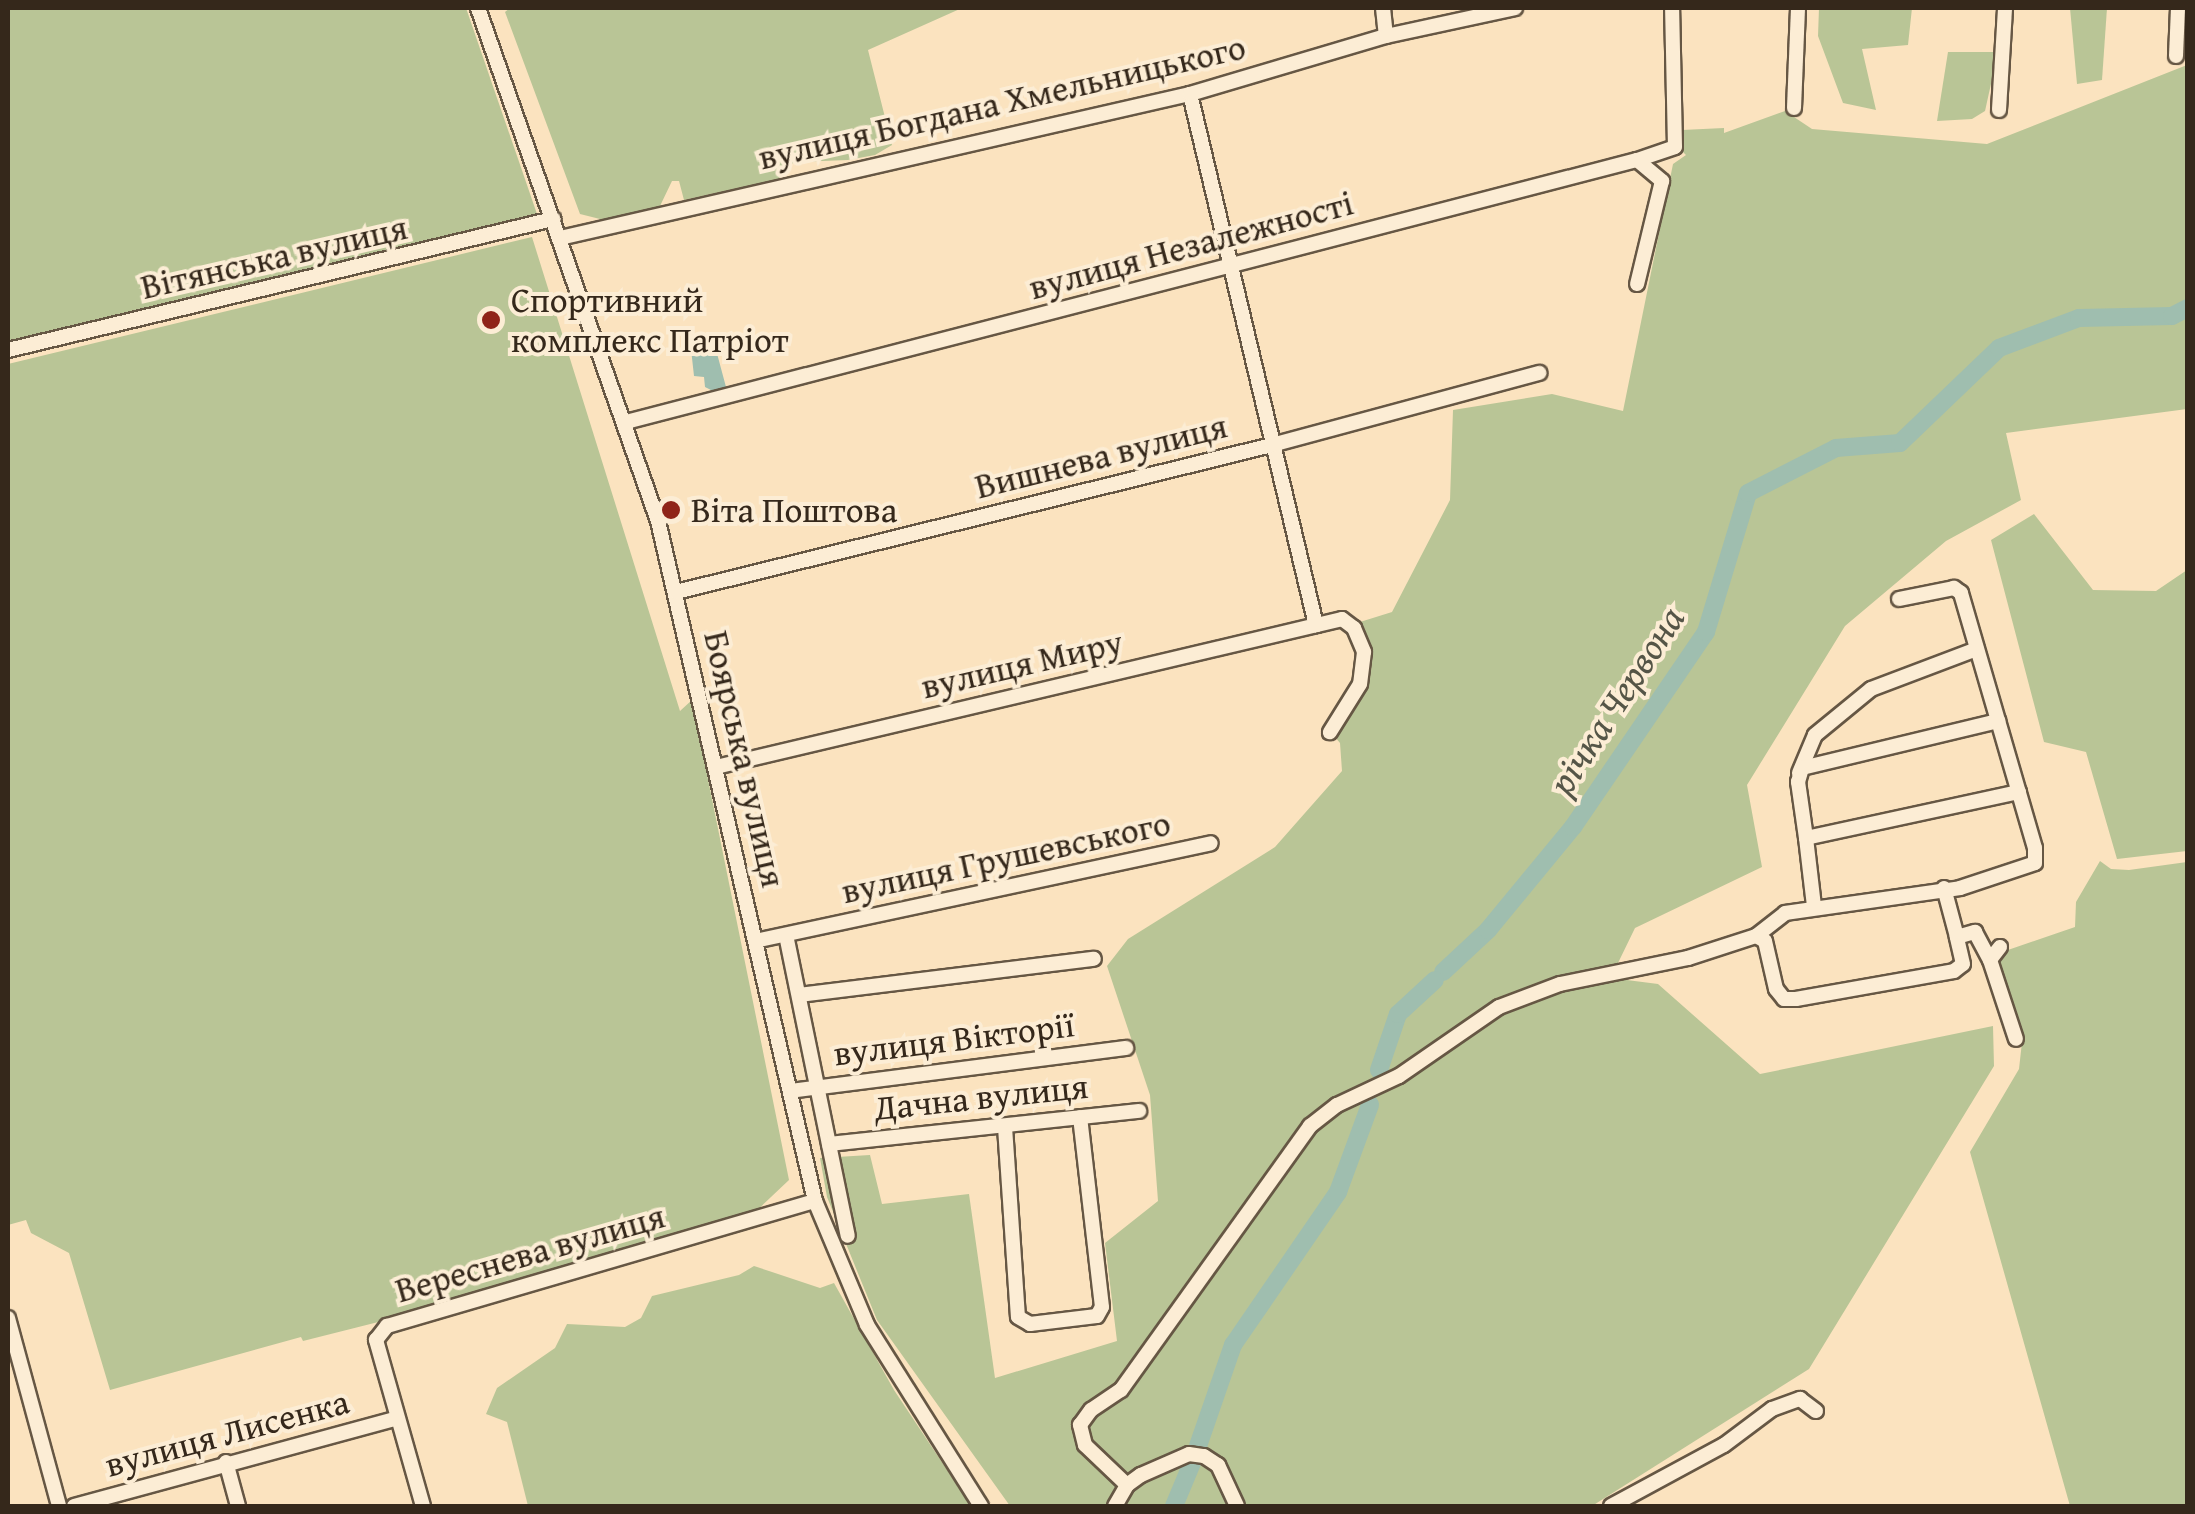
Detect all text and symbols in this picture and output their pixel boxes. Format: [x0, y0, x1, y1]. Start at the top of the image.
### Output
street label: вулиця Богдана Хмельницького [754, 25, 1250, 179]
street label: вулиця Незалежності [1024, 182, 1358, 308]
street label: Вітянська вулиця [137, 206, 411, 308]
place label: Спортивний комплекс Патріот [511, 279, 789, 361]
marker: Спортивний комплекс Патріот [480, 309, 502, 331]
street label: Вишнева вулиця [971, 404, 1231, 508]
place label: Віта Поштова [691, 489, 897, 531]
marker: Віта Поштова [660, 499, 682, 521]
water label: річка Червона [1538, 598, 1694, 802]
street label: вулиця Миру [917, 620, 1127, 708]
street label: Боярська вулиця [695, 627, 795, 891]
street label: вулиця Грушевського [838, 802, 1174, 912]
street label: вулиця Вікторії [831, 1003, 1077, 1075]
street label: Дачна вулиця [872, 1065, 1090, 1129]
street label: Вереснева вулиця [391, 1195, 669, 1311]
street label: вулиця Лисенка [101, 1380, 353, 1486]

